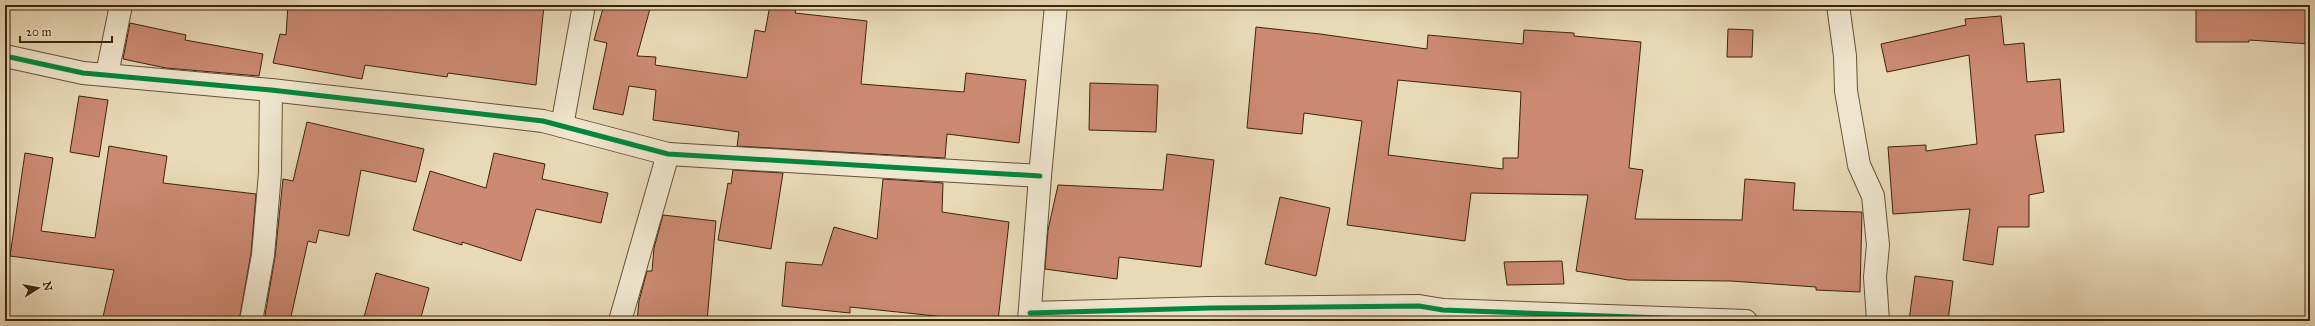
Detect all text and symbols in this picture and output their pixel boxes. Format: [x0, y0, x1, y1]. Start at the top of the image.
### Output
scale bar [20, 18, 112, 44]
text: 20 m [26, 25, 52, 39]
north arrow [18, 268, 58, 308]
text: N [40, 280, 55, 293]

